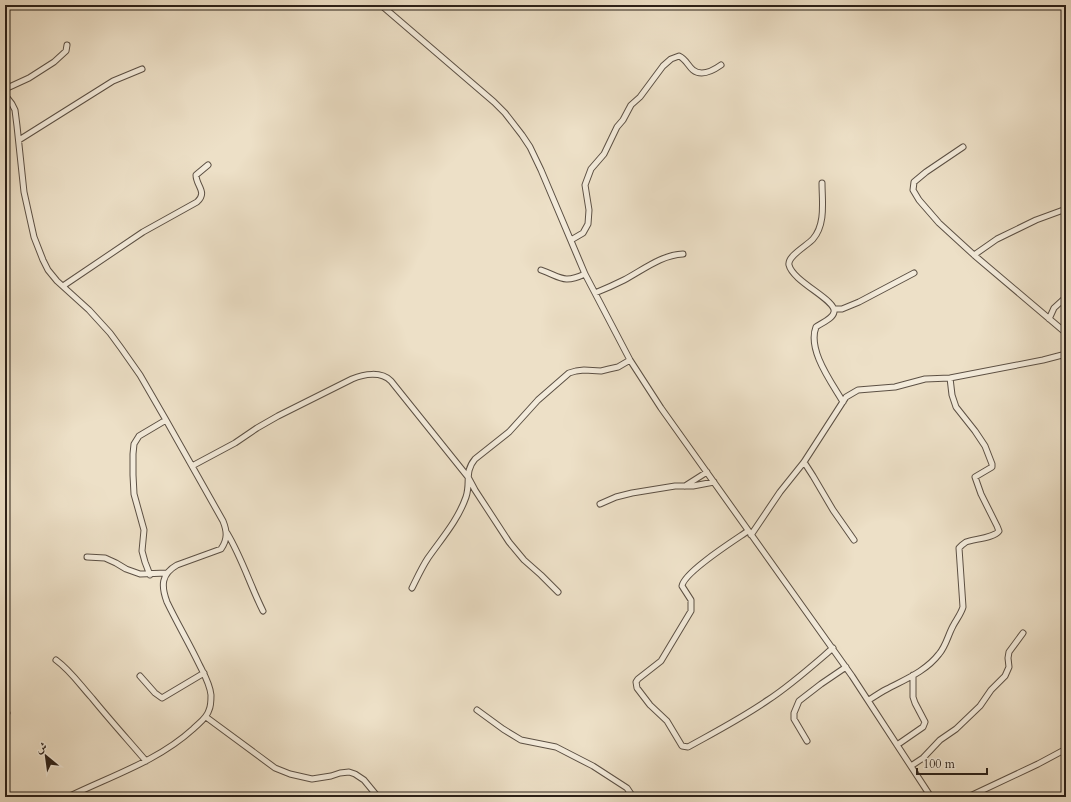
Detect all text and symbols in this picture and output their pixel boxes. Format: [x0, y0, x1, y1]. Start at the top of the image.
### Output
north arrow [26, 736, 66, 776]
text: ش [33, 738, 50, 757]
scale bar [917, 750, 987, 776]
text: 100 m [923, 756, 956, 772]

